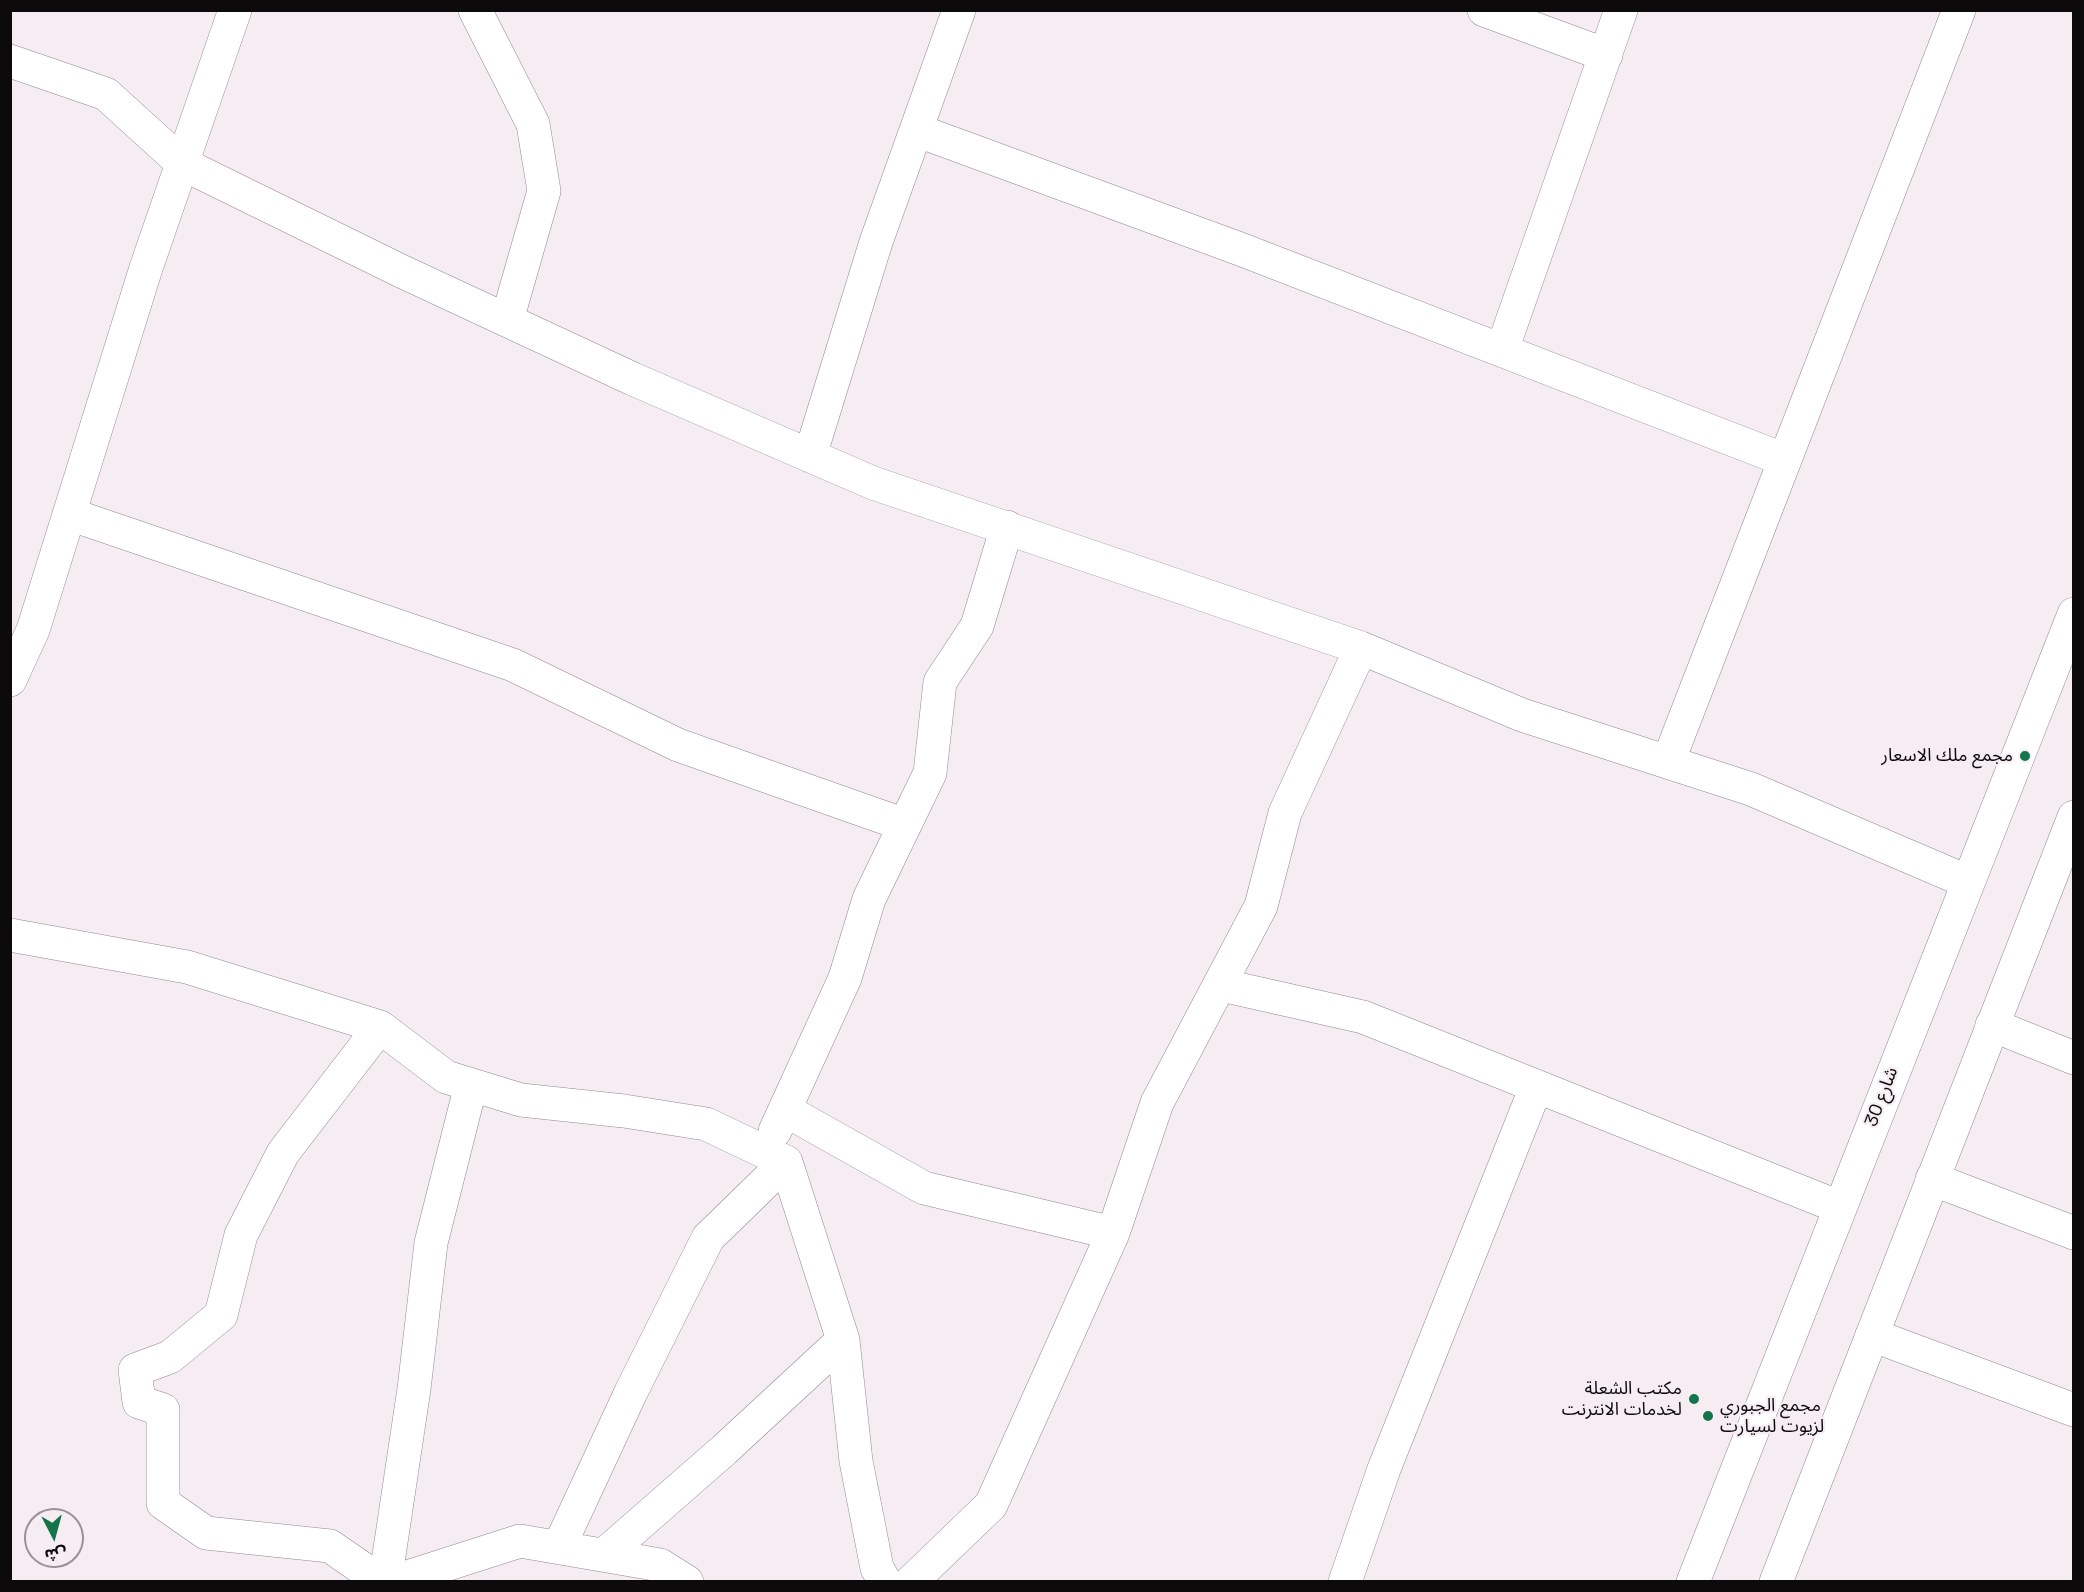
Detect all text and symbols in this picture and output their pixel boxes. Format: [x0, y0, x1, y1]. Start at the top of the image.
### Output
place label: مجمع ملك الاسعار [1881, 745, 2013, 767]
marker: مجمع ملك الاسعار [2018, 749, 2032, 763]
street label: شارع 30 [1861, 1064, 1903, 1130]
place label: مكتب الشعلة لخدمات الانترنت [1562, 1378, 1682, 1420]
marker: مكتب الشعلة لخدمات الانترنت [1687, 1392, 1701, 1406]
place label: مجمع الجبوري لزيوت لسيارت [1720, 1395, 1824, 1438]
marker: مجمع الجبوري لزيوت لسيارت [1701, 1409, 1715, 1423]
north arrow [24, 1508, 84, 1568]
text: ش [44, 1543, 68, 1566]

